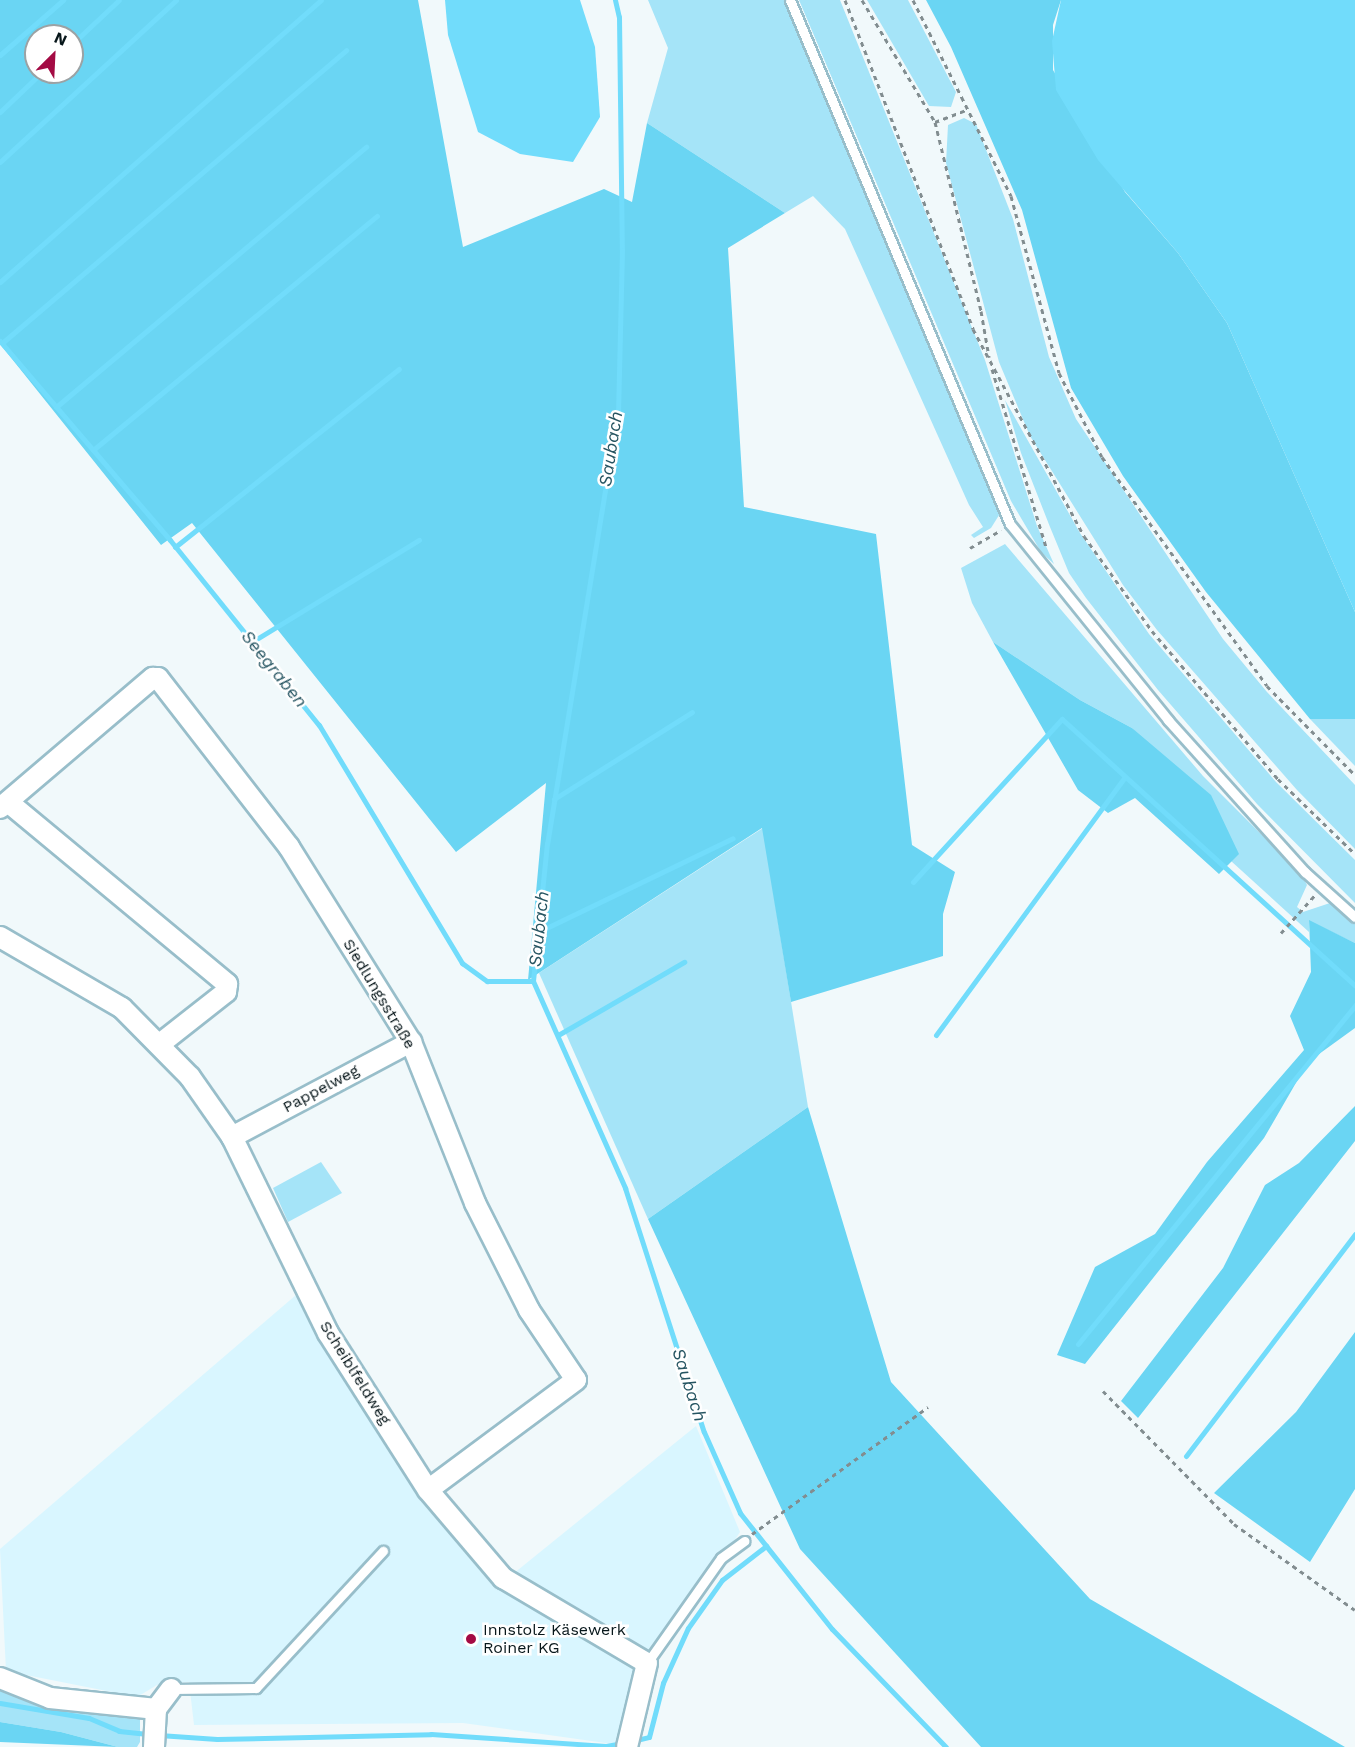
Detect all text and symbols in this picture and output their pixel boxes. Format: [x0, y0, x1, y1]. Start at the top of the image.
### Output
north arrow [24, 24, 84, 84]
text: N [51, 28, 70, 50]
water label: Saubach [594, 410, 628, 488]
water label: Seegraben [236, 626, 312, 712]
water label: Saubach [524, 890, 554, 968]
street label: Siedlungsstraße [339, 936, 419, 1052]
street label: Pappelweg [280, 1061, 362, 1117]
street label: Scheiblfeldweg [315, 1318, 395, 1428]
water label: Saubach [667, 1346, 711, 1424]
place label: Innstolz Käsewerk Roiner KG [483, 1620, 626, 1658]
marker: Innstolz Käsewerk Roiner KG [464, 1632, 478, 1646]

